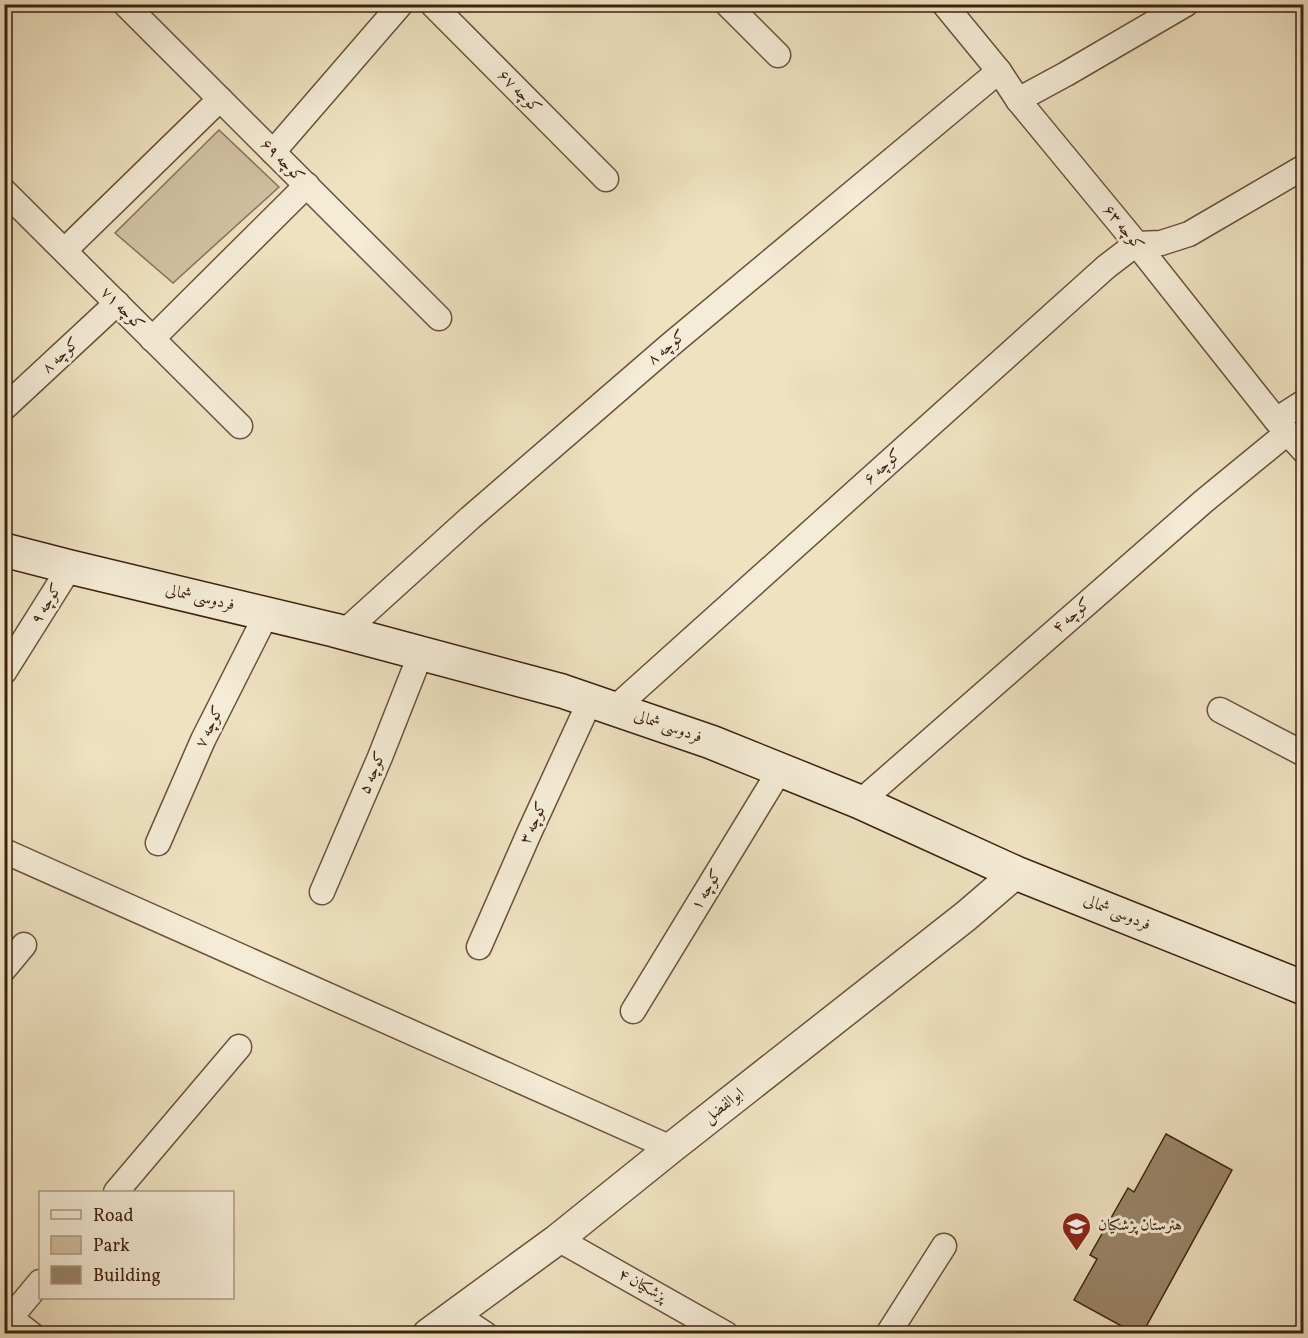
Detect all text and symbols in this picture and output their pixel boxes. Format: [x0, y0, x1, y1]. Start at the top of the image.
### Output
street label: کوچه ۶۷ [492, 65, 546, 119]
street label: کوچه ۶۹ [255, 134, 309, 188]
street label: کوچه ۶۳ [1098, 200, 1148, 256]
street label: کوچه ۷۱ [95, 282, 149, 336]
street label: کوچه ۸ [643, 325, 691, 371]
street label: کوچه ۸ [37, 333, 85, 379]
street label: کوچه ۶ [859, 444, 907, 490]
street label: کوچه ۹ [26, 579, 68, 629]
street label: فردوسی شمالی [163, 579, 237, 617]
street label: کوچه ۴ [1048, 593, 1096, 639]
street label: کوچه ۷ [190, 702, 230, 752]
street label: فردوسی شمالی [631, 705, 705, 749]
street label: کوچه ۵ [354, 748, 392, 798]
street label: کوچه ۳ [515, 798, 553, 848]
street label: کوچه ۱ [686, 865, 728, 915]
street label: فردوسی شمالی [1080, 890, 1154, 936]
street label: ابوالفضل [699, 1083, 749, 1129]
legend [39, 1191, 234, 1299]
text: Road [93, 1204, 134, 1229]
school or university icon: هنرستان پزشکیان [1061, 1210, 1093, 1252]
place label: هنرستان پزشکیان [1098, 1215, 1182, 1237]
text: Park [93, 1234, 130, 1259]
text: Building [93, 1264, 161, 1289]
street label: پزشکیان ۴ [614, 1264, 672, 1309]

